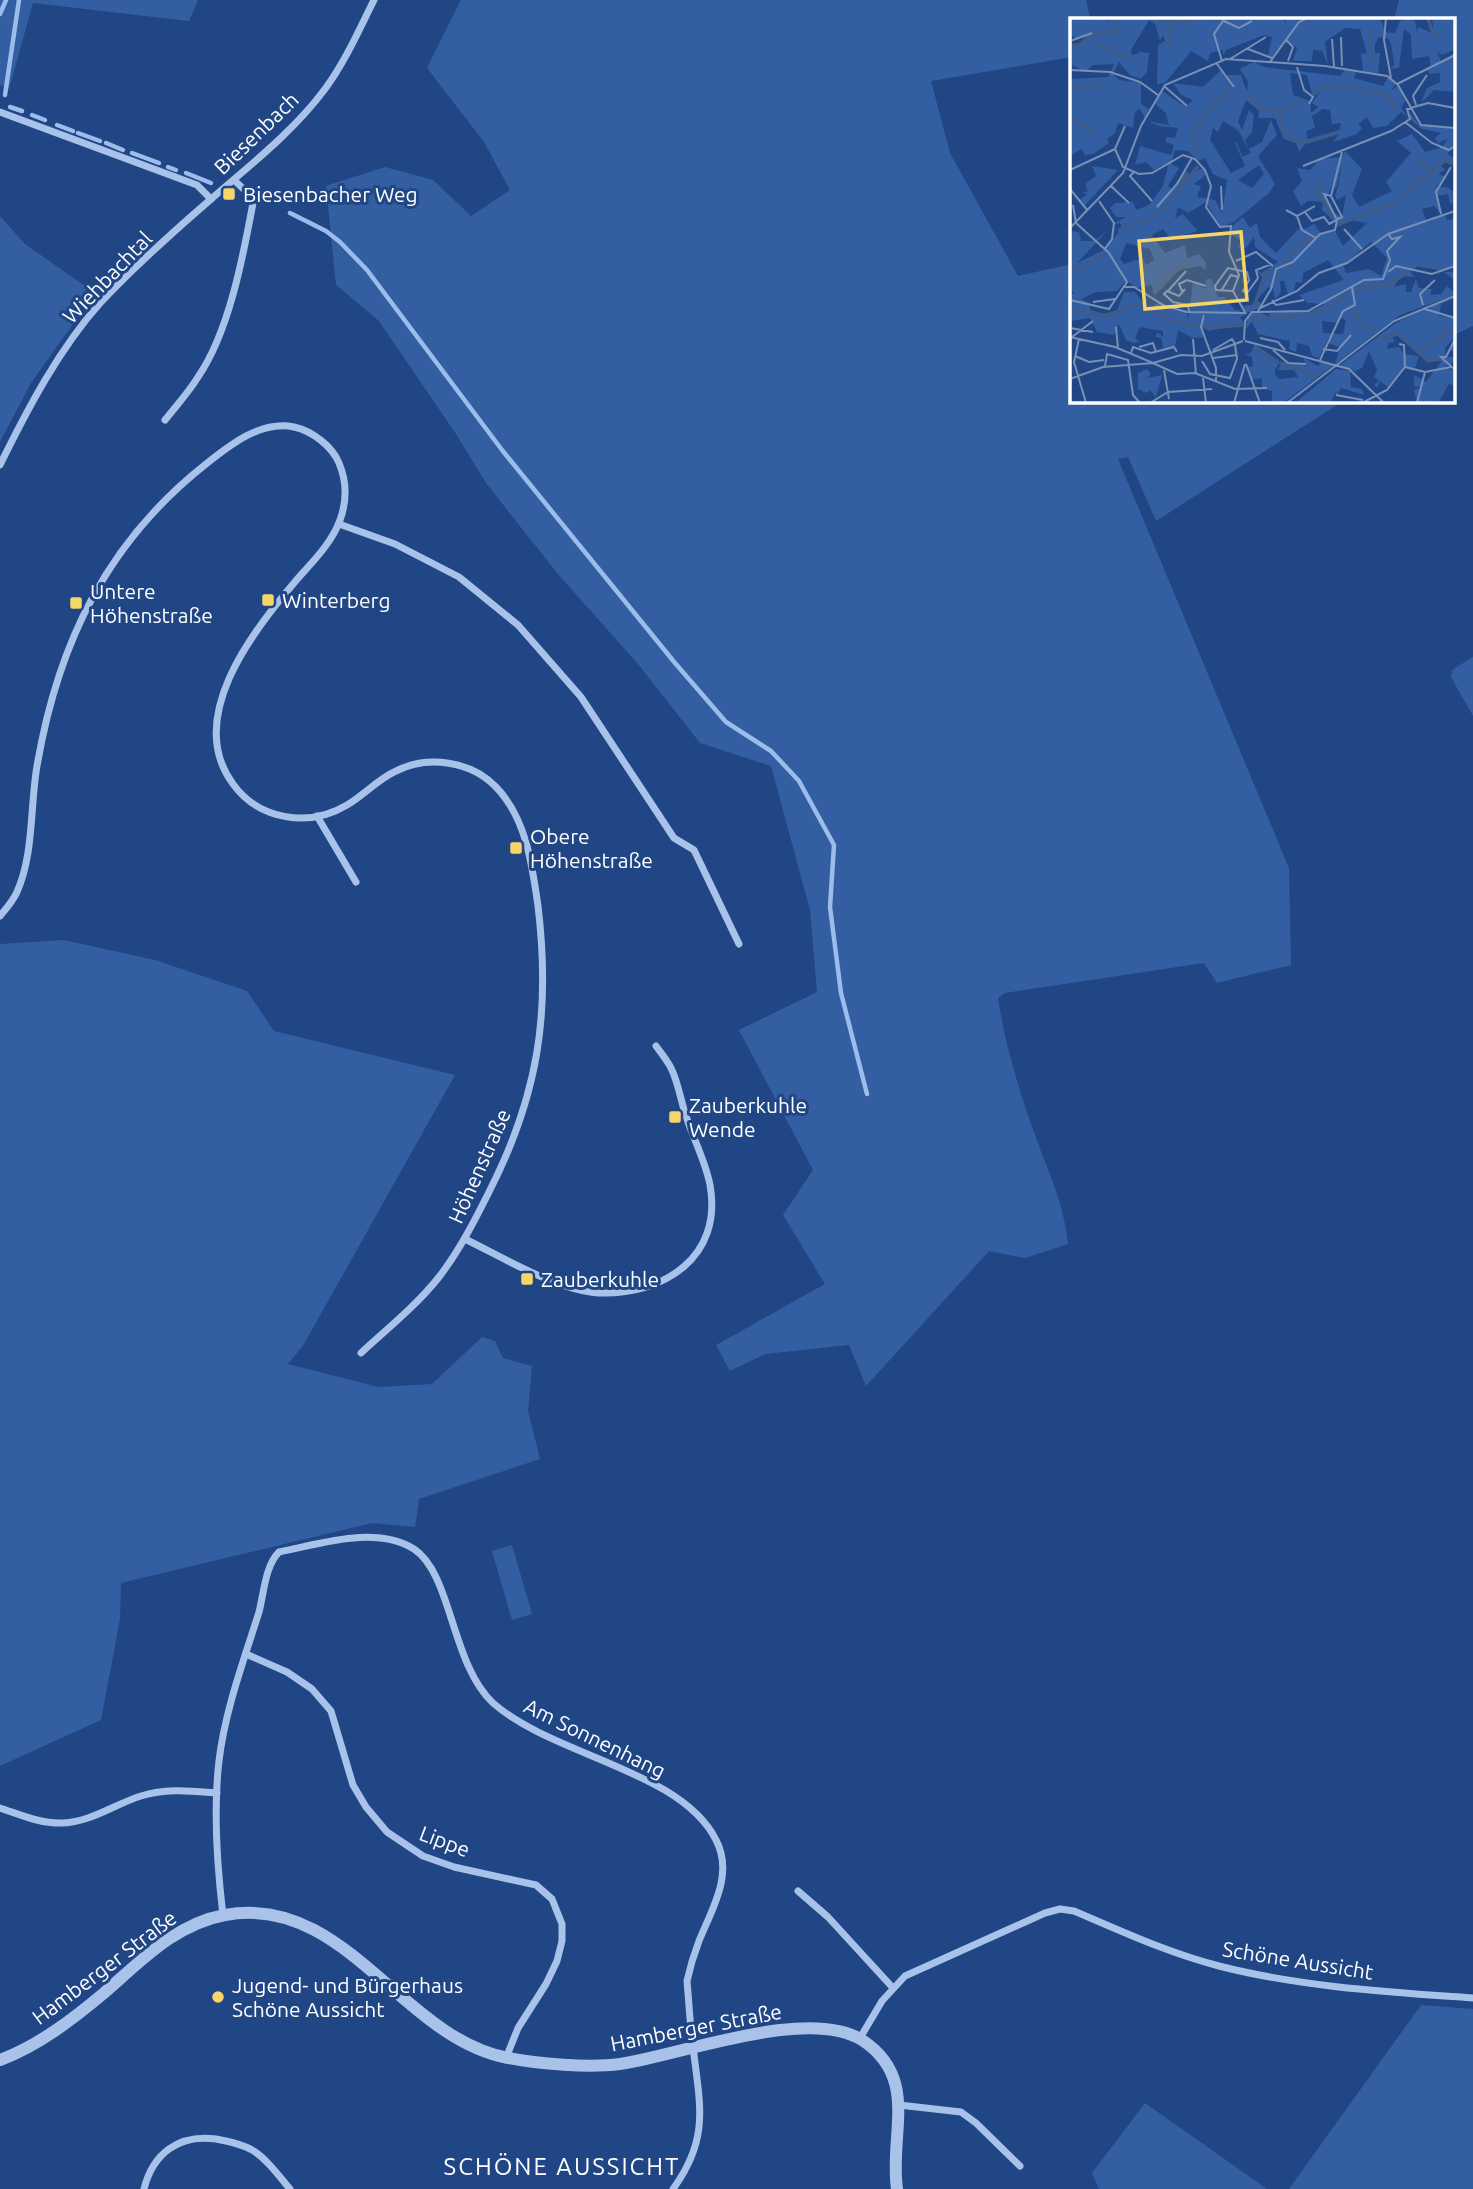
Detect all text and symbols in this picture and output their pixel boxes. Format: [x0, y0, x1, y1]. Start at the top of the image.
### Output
inset map [1070, 18, 1456, 402]
street label: Biesenbach [209, 87, 303, 179]
place label: Biesenbacher Weg [243, 182, 418, 206]
marker: Biesenbacher Weg [221, 186, 237, 202]
street label: Wiehbachtal [57, 226, 157, 328]
place label: Untere Höhenstraße [90, 579, 213, 627]
place label: Winterberg [282, 588, 391, 612]
marker: Winterberg [260, 592, 276, 608]
marker: Untere Höhenstraße [68, 595, 84, 611]
place label: Obere Höhenstraße [530, 824, 653, 872]
marker: Obere Höhenstraße [508, 840, 524, 856]
place label: Zauberkuhle Wende [689, 1093, 807, 1141]
street label: Höhenstraße [443, 1105, 515, 1227]
marker: Zauberkuhle Wende [667, 1109, 683, 1125]
place label: Zauberkuhle [541, 1267, 659, 1291]
marker: Zauberkuhle [519, 1271, 535, 1287]
street label: Am Sonnenhang [520, 1693, 670, 1783]
street label: Lippe [416, 1820, 474, 1862]
street label: Hamberger Straße [27, 1905, 181, 2029]
street label: Schöne Aussicht [1221, 1936, 1375, 1984]
place label: Jugend- und Bürgerhaus Schöne Aussicht [232, 1973, 463, 2021]
marker: Jugend- und Bürgerhaus Schöne Aussicht [210, 1989, 226, 2005]
street label: Hamberger Straße [608, 1999, 784, 2055]
district label: SCHÖNE AUSSICHT [444, 2153, 680, 2180]

